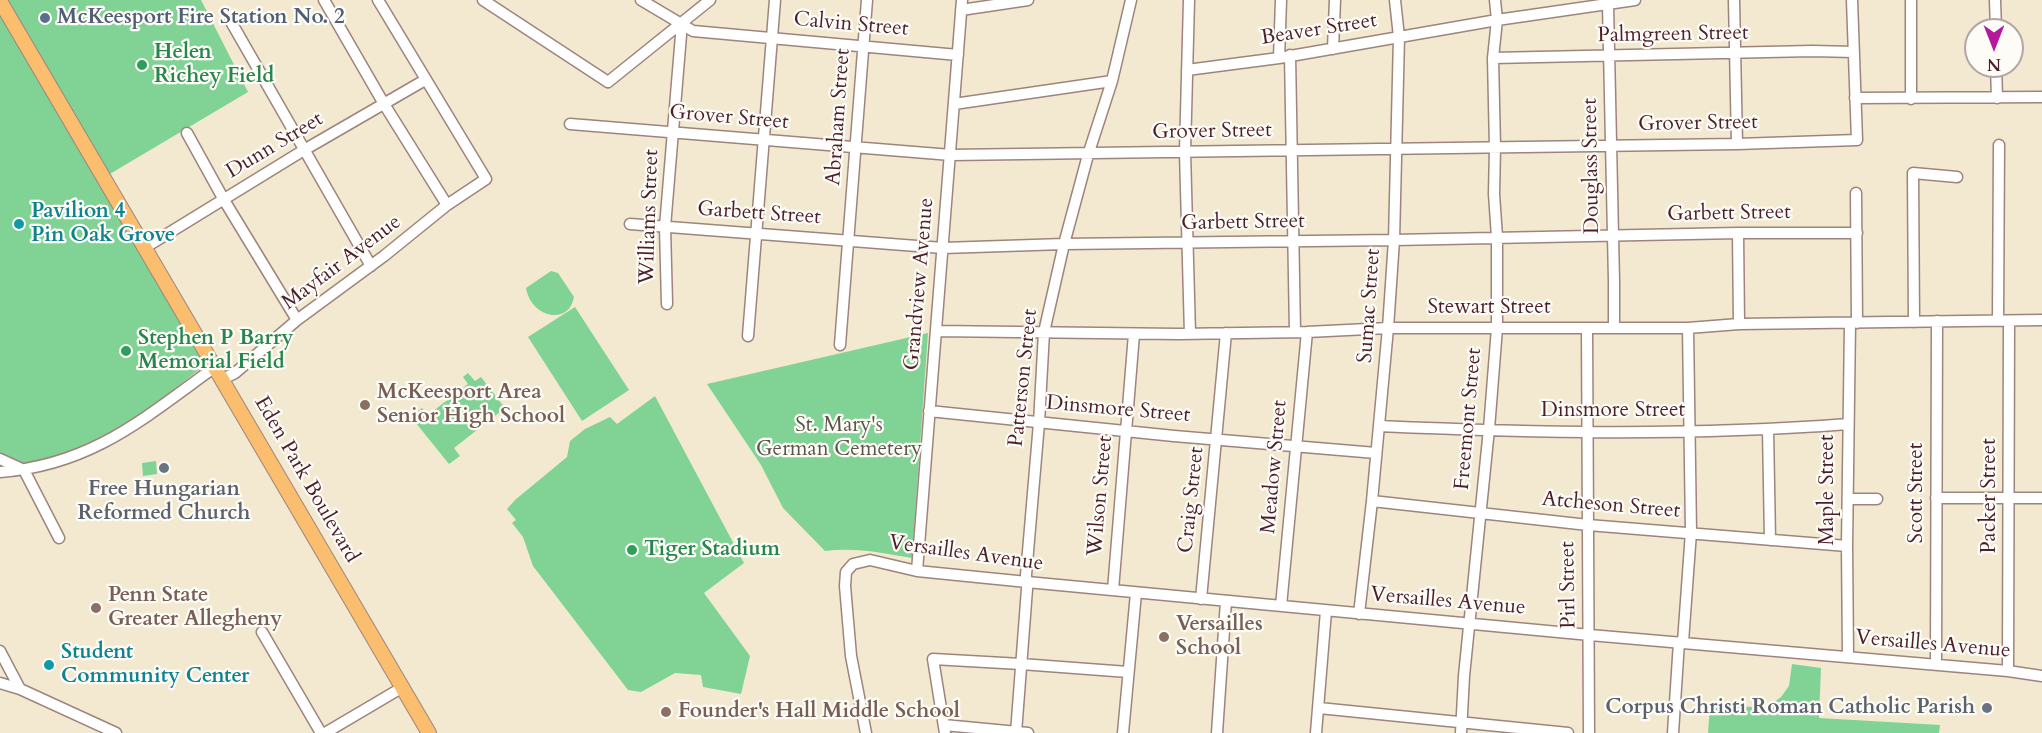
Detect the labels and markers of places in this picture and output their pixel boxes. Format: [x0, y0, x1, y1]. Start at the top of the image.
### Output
place label: McKeesport Fire Station No. 2 [57, 5, 345, 31]
marker: McKeesport Fire Station No. 2 [38, 11, 52, 25]
place label: Helen Richey Field [154, 40, 274, 90]
marker: Helen Richey Field [135, 58, 149, 72]
place label: Pavilion 4 Pin Oak Grove [31, 199, 175, 249]
marker: Pavilion 4 Pin Oak Grove [12, 217, 26, 231]
place label: Stephen P Barry Memorial Field [138, 326, 293, 376]
marker: Stephen P Barry Memorial Field [119, 344, 133, 358]
place label: McKeesport Area Senior High School [377, 380, 565, 430]
marker: McKeesport Area Senior High School [358, 398, 372, 412]
marker: Free Hungarian Reformed Church [157, 461, 171, 475]
place label: Free Hungarian Reformed Church [78, 477, 250, 527]
place label: Tiger Stadium [644, 537, 780, 563]
marker: Tiger Stadium [625, 543, 639, 557]
place label: Penn State Greater Allegheny [108, 583, 282, 633]
marker: Penn State Greater Allegheny [89, 601, 103, 615]
place label: Versailles School [1176, 612, 1263, 662]
marker: Versailles School [1157, 630, 1171, 644]
place label: Student Community Center [61, 640, 249, 690]
marker: Student Community Center [42, 658, 56, 672]
place label: Corpus Christi Roman Catholic Parish [1605, 695, 1975, 721]
place label: Founder's Hall Middle School [678, 699, 960, 725]
marker: Corpus Christi Roman Catholic Parish [1980, 701, 1994, 715]
marker: Founder's Hall Middle School [659, 705, 673, 719]

